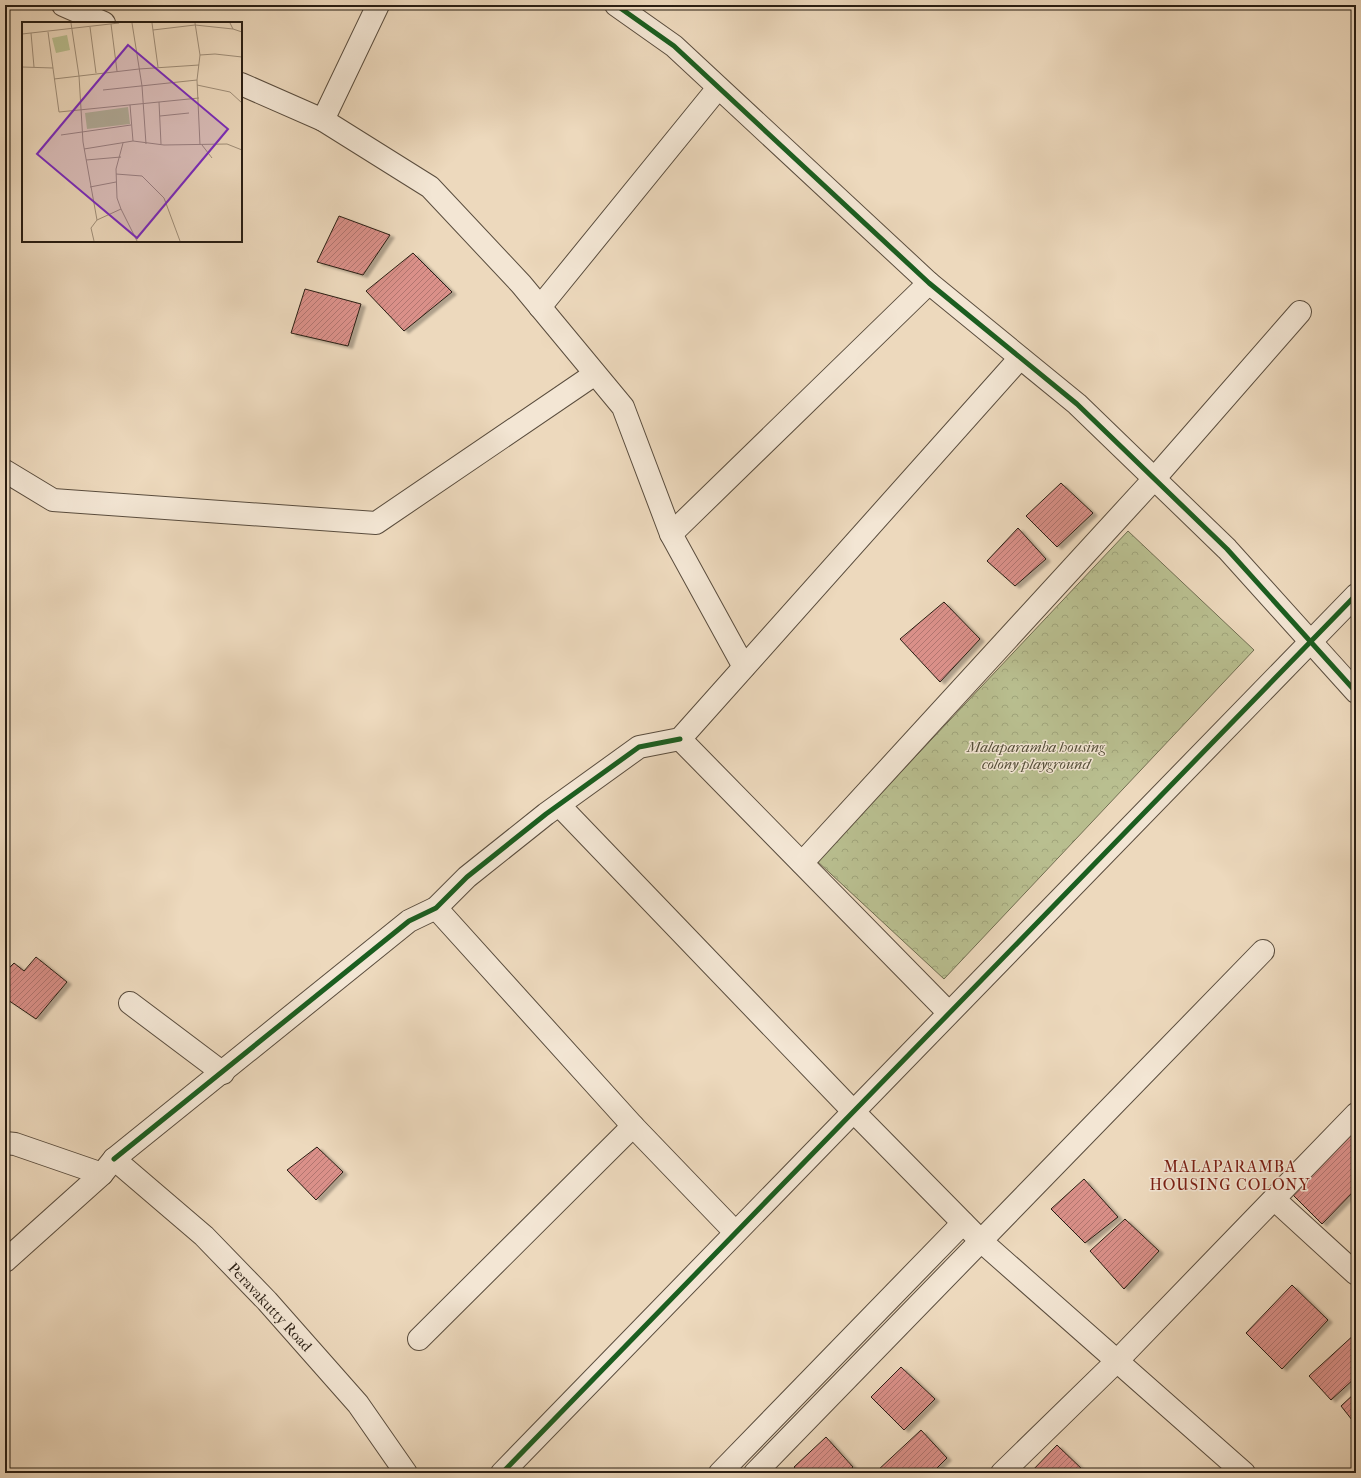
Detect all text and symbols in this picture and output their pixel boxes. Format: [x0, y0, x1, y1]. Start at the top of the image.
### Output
inset map [22, 22, 242, 242]
park label: Malaparamba housing colony playground [966, 738, 1106, 773]
district label: MALAPARAMBA HOUSING COLONY [1149, 1157, 1311, 1194]
street label: Peravakutty Road [224, 1259, 316, 1356]

